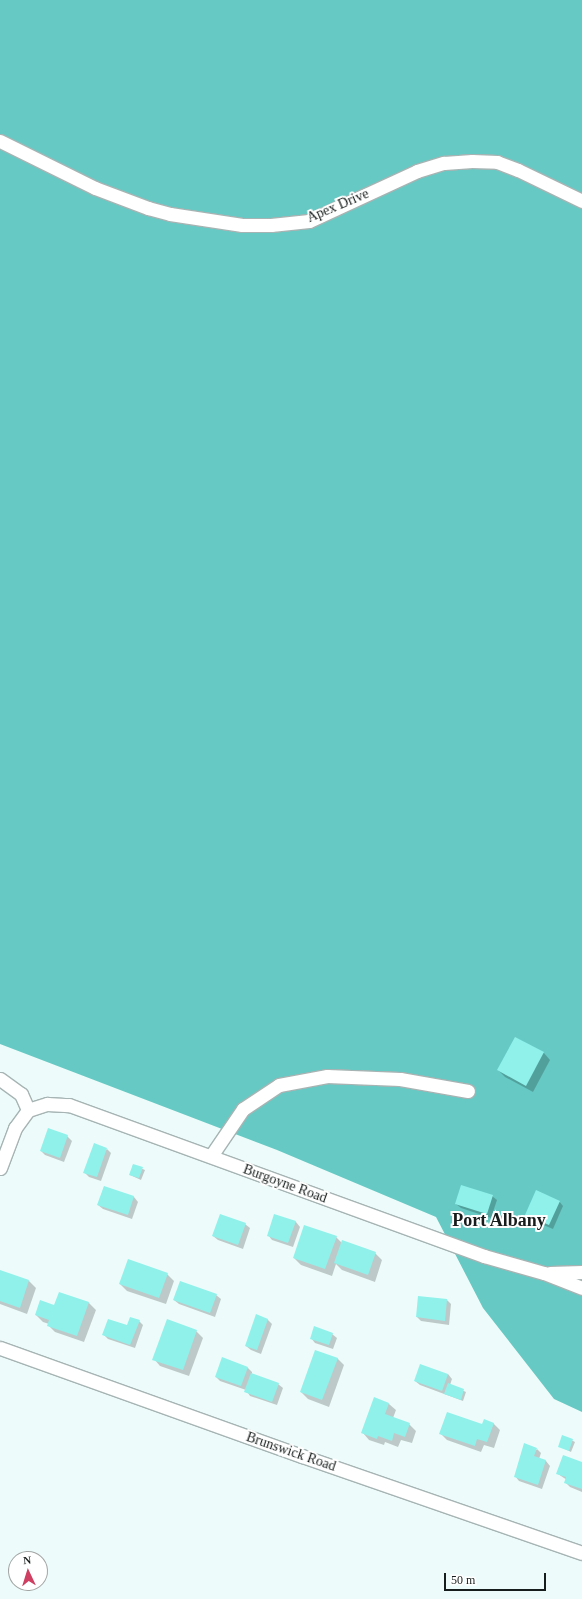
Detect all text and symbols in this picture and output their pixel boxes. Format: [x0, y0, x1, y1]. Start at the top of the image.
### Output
street label: Apex Drive [304, 185, 372, 227]
street label: Burgoyne Road [241, 1161, 329, 1207]
district label: Port Albany [452, 1209, 546, 1231]
street label: Brunswick Road [244, 1429, 338, 1475]
north arrow [8, 1551, 48, 1591]
text: N [23, 1554, 32, 1566]
scale bar [446, 1565, 548, 1591]
text: 50 m [451, 1573, 475, 1587]

